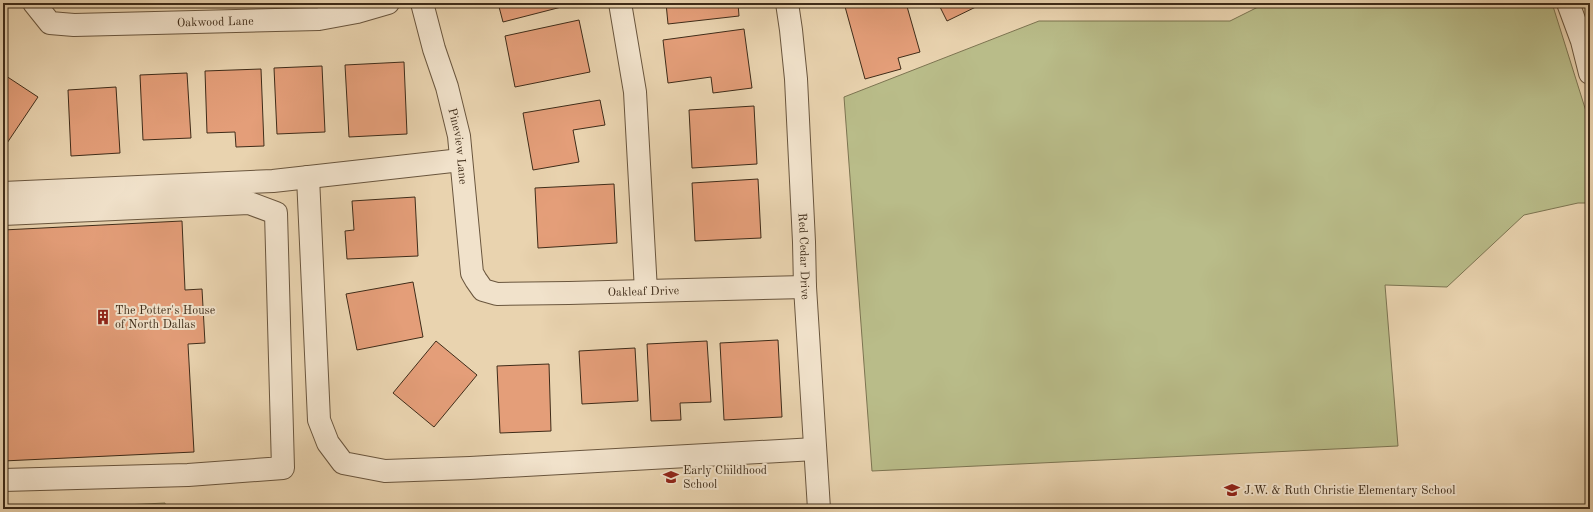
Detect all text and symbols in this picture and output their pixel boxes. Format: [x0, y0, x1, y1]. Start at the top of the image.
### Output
street label: Oakwood Lane [177, 16, 254, 29]
street label: Pineview Lane [445, 107, 469, 185]
street label: Red Cedar Drive [796, 213, 811, 300]
street label: Oakleaf Drive [607, 285, 680, 299]
place label: The Potter's House of North Dallas [115, 305, 216, 331]
building icon: The Potter's House of North Dallas [94, 308, 112, 326]
place label: Early Childhood School [683, 465, 767, 491]
school or university icon: Early Childhood School [662, 468, 680, 486]
school or university icon: J.W. & Ruth Christie Elementary School [1223, 481, 1241, 499]
place label: J.W. & Ruth Christie Elementary School [1244, 485, 1455, 497]

